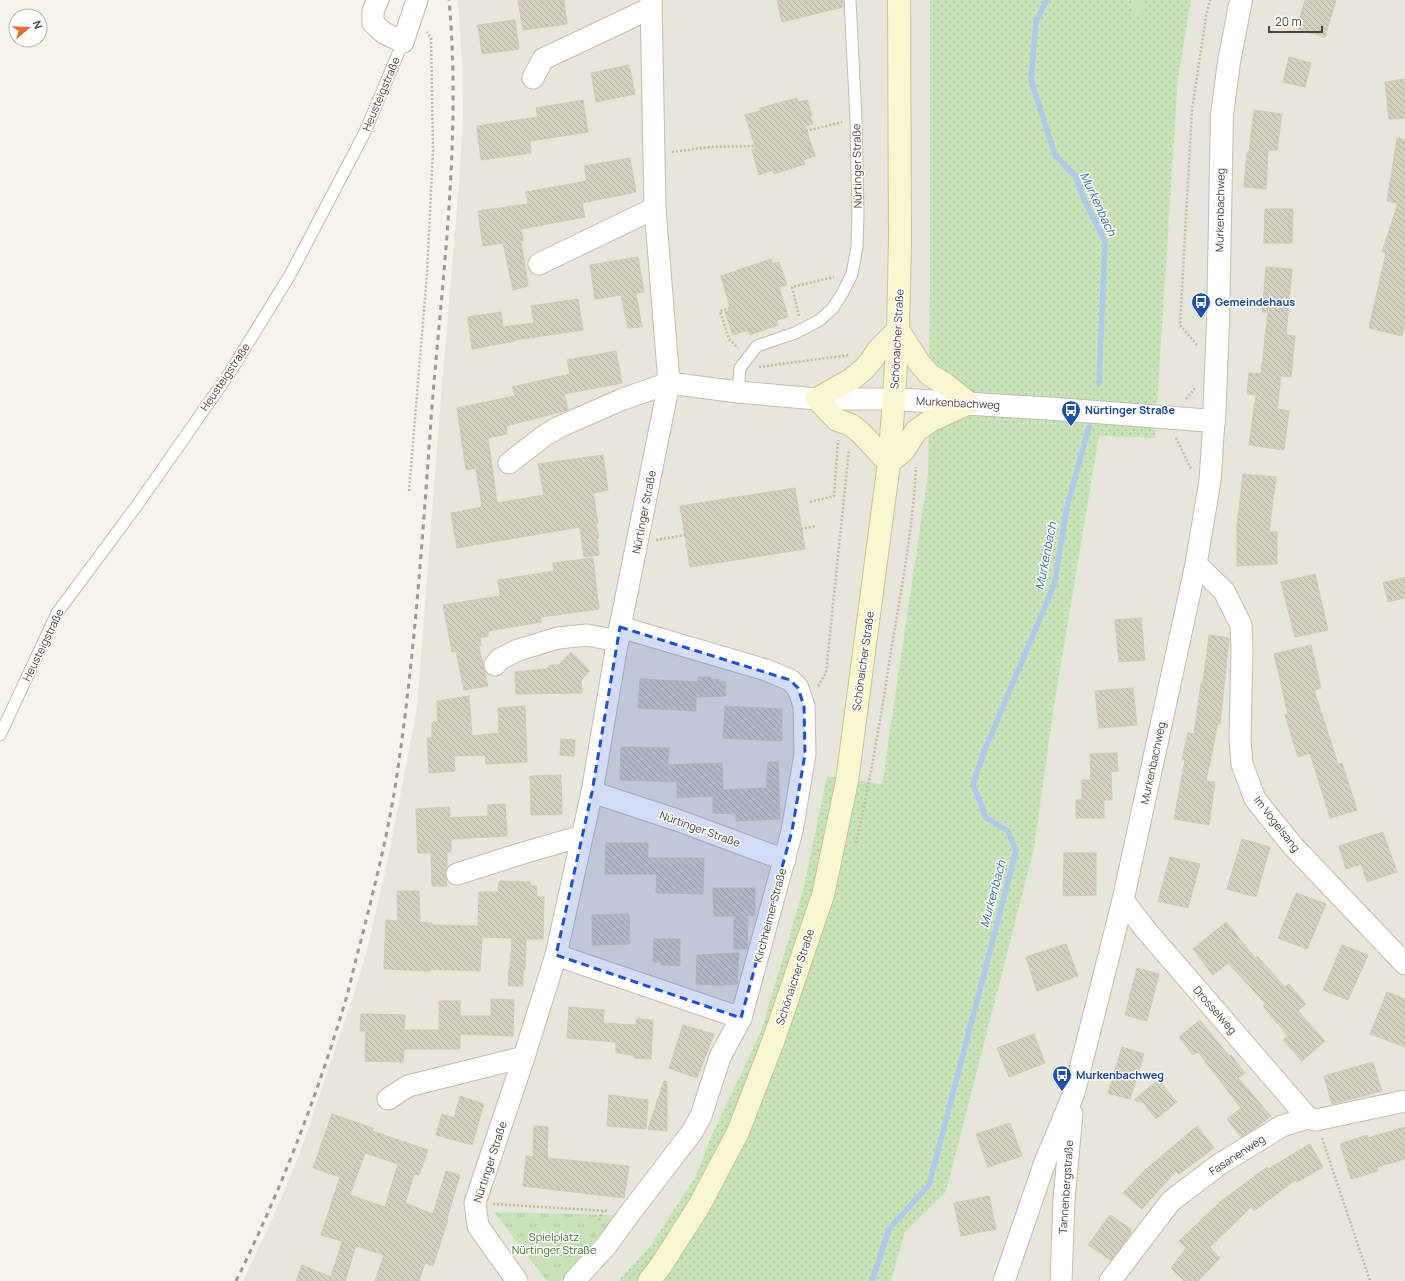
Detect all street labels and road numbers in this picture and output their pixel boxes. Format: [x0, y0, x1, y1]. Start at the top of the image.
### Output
street label: Heusteigstraße [358, 54, 403, 133]
street label: Nürtinger Straße [848, 123, 865, 208]
street label: Murkenbachweg [1211, 168, 1228, 252]
street label: Schönaicher Straße [886, 288, 907, 390]
street label: Heusteigstraße [196, 339, 253, 414]
street label: Murkenbachweg [916, 393, 1001, 412]
street label: Nürtinger Straße [628, 468, 659, 555]
street label: Heusteigstraße [18, 605, 67, 684]
street label: Schönaicher Straße [848, 610, 877, 712]
street label: Murkenbachweg [1136, 720, 1169, 806]
street label: Im Vogelsang [1251, 793, 1304, 855]
street label: Nürtinger Straße [658, 807, 743, 850]
street label: Kirchheimer Straße [750, 866, 789, 964]
street label: Schönaicher Straße [772, 926, 817, 1027]
street label: Drosselweg [1190, 982, 1241, 1037]
street label: Nürtinger Straße [469, 1119, 510, 1204]
street label: Fasanenweg [1206, 1131, 1268, 1178]
street label: Tannenbergstraße [1055, 1139, 1076, 1234]

